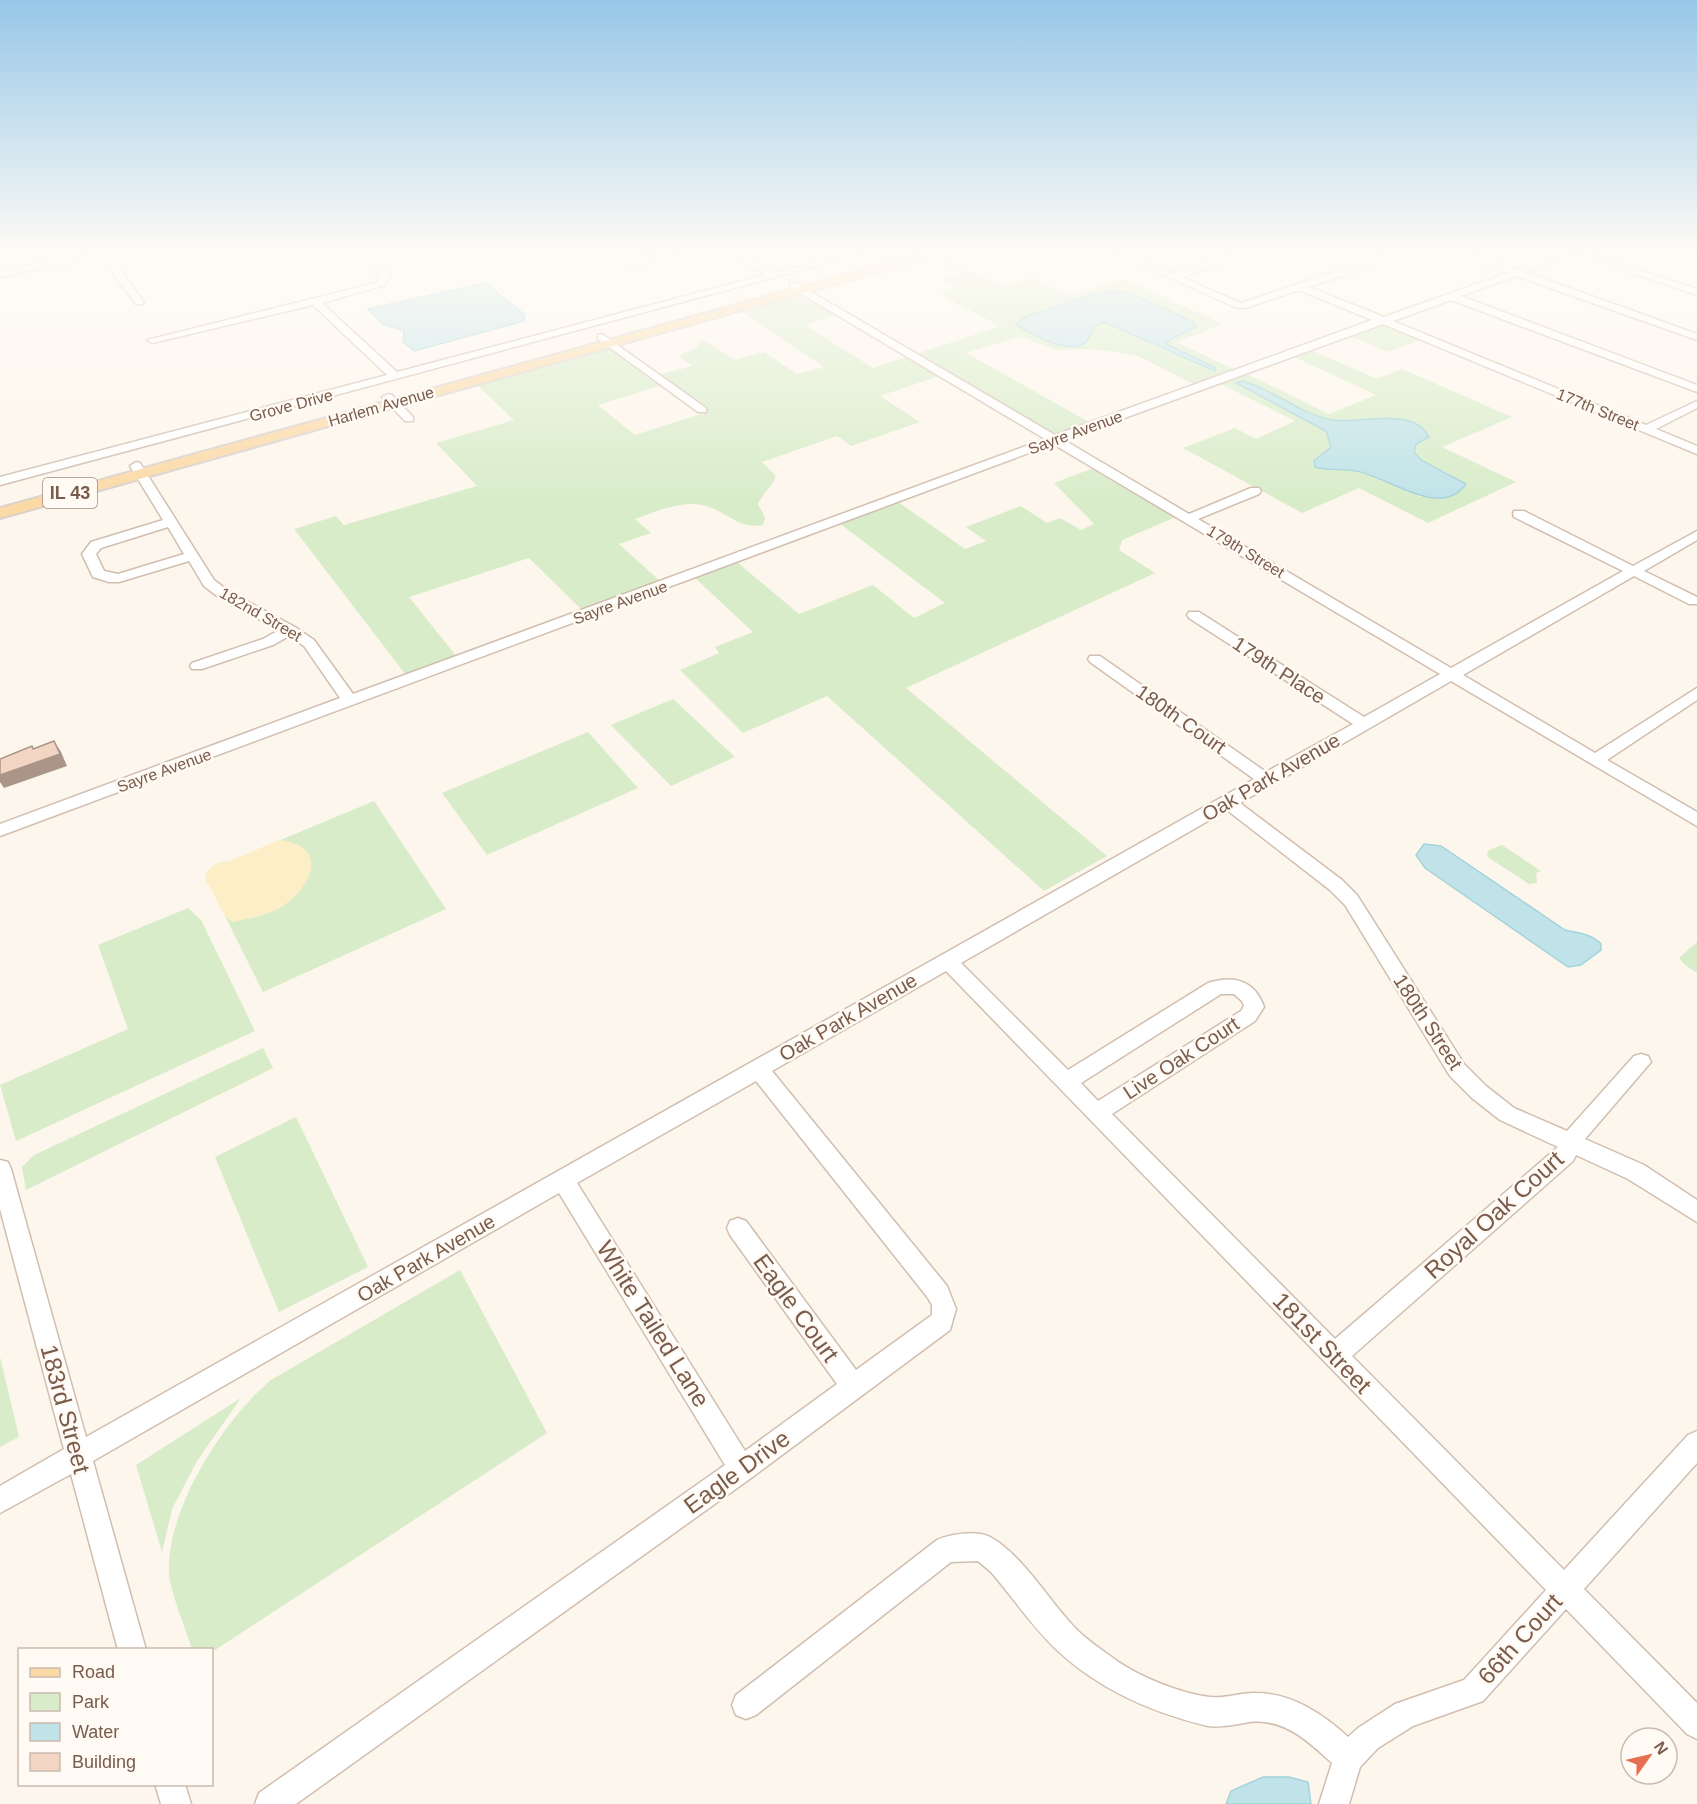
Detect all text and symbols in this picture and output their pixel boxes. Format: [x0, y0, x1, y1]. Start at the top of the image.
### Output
street label: Harlem Avenue [326, 383, 436, 430]
street label: 177th Street [1554, 385, 1642, 434]
street label: Grove Drive [248, 386, 335, 425]
street label: Sayre Avenue [1026, 407, 1125, 457]
road number: IL 43 [43, 478, 97, 508]
street label: 179th Street [1204, 522, 1288, 581]
street label: Sayre Avenue [571, 577, 670, 627]
street label: 182nd Street [217, 584, 305, 645]
street label: 179th Place [1229, 632, 1329, 708]
street label: 180th Court [1132, 680, 1230, 758]
street label: Oak Park Avenue [1198, 729, 1344, 825]
street label: Sayre Avenue [115, 745, 214, 795]
street label: Oak Park Avenue [775, 969, 921, 1065]
street label: 180th Street [1389, 970, 1467, 1074]
street label: Live Oak Court [1119, 1012, 1243, 1104]
street label: Royal Oak Court [1419, 1145, 1569, 1284]
street label: Oak Park Avenue [353, 1210, 499, 1306]
street label: White Tailed Lane [592, 1236, 715, 1412]
street label: Eagle Court [748, 1248, 845, 1367]
street label: 181st Street [1268, 1287, 1377, 1399]
street label: 183rd Street [35, 1342, 96, 1476]
street label: Eagle Drive [679, 1424, 795, 1519]
street label: 66th Court [1472, 1588, 1567, 1689]
legend [18, 1648, 213, 1786]
text: Road [72, 1662, 115, 1682]
text: Park [72, 1692, 110, 1712]
text: Water [72, 1722, 119, 1742]
north arrow [1619, 1726, 1679, 1786]
text: N [1651, 1738, 1671, 1757]
text: Building [72, 1752, 136, 1772]

